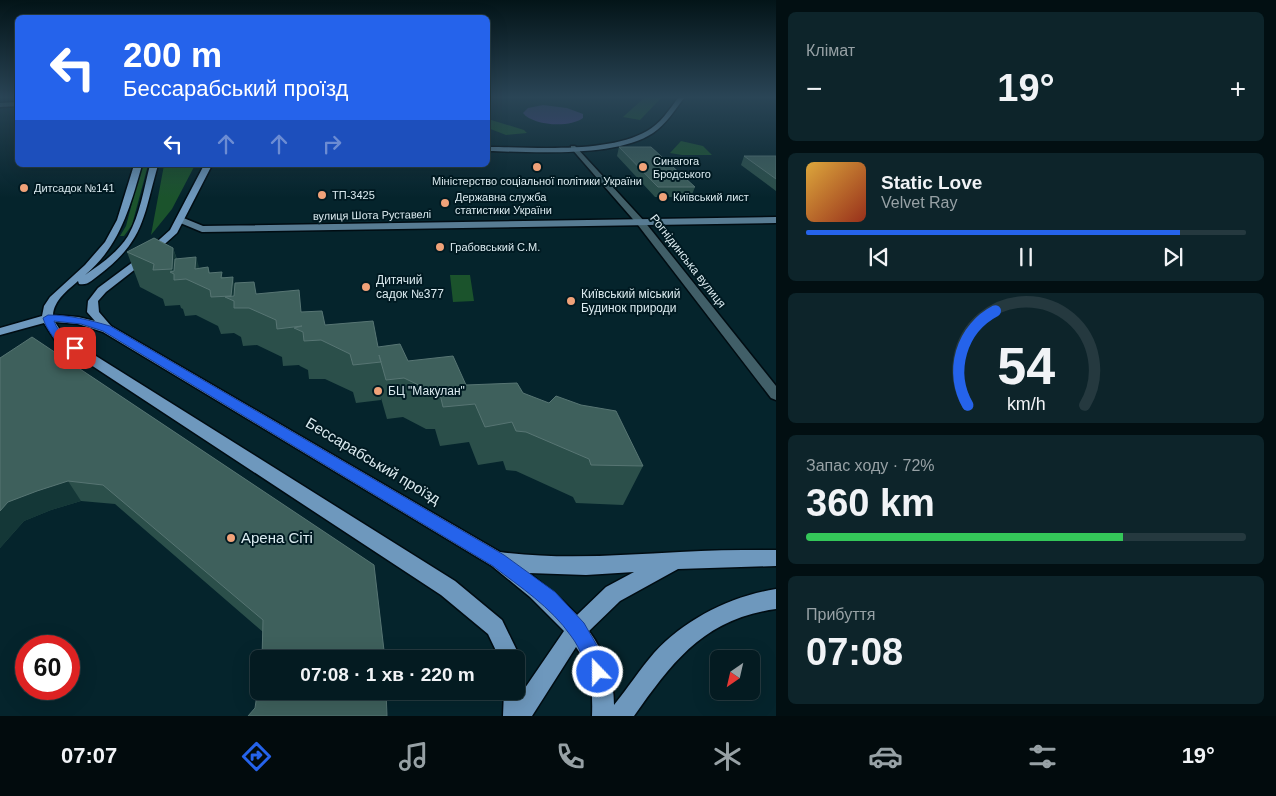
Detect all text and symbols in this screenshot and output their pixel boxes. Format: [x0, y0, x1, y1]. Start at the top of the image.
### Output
icon: left [40, 35, 105, 100]
text: 200 m [123, 35, 222, 74]
text: Клімат [806, 42, 855, 59]
text: 19° [997, 67, 1055, 109]
text: − [806, 73, 822, 104]
text: + [1230, 73, 1246, 104]
text: Бессарабський проїзд [123, 76, 348, 101]
icon: left [159, 130, 187, 158]
icon: ahead [212, 130, 240, 158]
icon: ahead [265, 130, 293, 158]
icon: right [318, 130, 346, 158]
place label: Синагога Бродського [653, 155, 711, 180]
marker: Міністерство соціальної політики України [531, 161, 543, 173]
marker: Синагога Бродського [637, 161, 649, 173]
text: Static Love [881, 172, 982, 193]
place label: Міністерство соціальної політики України [432, 175, 642, 187]
marker: Дитсадок №141 [18, 182, 30, 194]
place label: Дитсадок №141 [34, 182, 115, 194]
marker: ТП-3425 [316, 189, 328, 201]
place label: ТП-3425 [332, 189, 375, 201]
place label: Державна служба статистики України [455, 191, 552, 216]
marker: Київський лист [657, 191, 669, 203]
place label: Київський лист [673, 191, 749, 203]
text: Velvet Ray [881, 194, 957, 211]
marker: Державна служба статистики України [439, 197, 451, 209]
street label: вулиця Шота Руставелі [313, 208, 431, 222]
street label: Рогнідинська вулиця [647, 211, 729, 311]
marker: Грабовський С.М. [434, 241, 446, 253]
place label: Грабовський С.М. [450, 241, 540, 253]
icon: previous [865, 243, 893, 271]
icon: pause [1012, 243, 1040, 271]
icon: next [1159, 243, 1187, 271]
place label: Дитячий садок №377 [376, 273, 444, 301]
marker: Дитячий садок №377 [360, 281, 372, 293]
place label: Київський міський Будинок природи [581, 287, 680, 315]
marker: Київський міський Будинок природи [565, 295, 577, 307]
pin [54, 327, 96, 369]
icon: arrive [61, 334, 89, 362]
text: 54 [997, 337, 1055, 395]
place label: БЦ "Макулан" [388, 384, 465, 398]
marker: БЦ "Макулан" [372, 385, 384, 397]
text: km/h [1007, 394, 1045, 414]
street label: Бессарабський проїзд [303, 414, 444, 508]
text: Запас ходу · 72% [806, 457, 935, 474]
text: 360 km [806, 482, 935, 524]
place label: Арена Сіті [241, 529, 313, 546]
marker: Арена Сіті [225, 532, 237, 544]
text: Прибуття [806, 606, 875, 623]
text: 07:08 [806, 631, 903, 673]
speed limit sign: 60 [15, 635, 80, 700]
position arrow [571, 645, 623, 697]
north arrow [710, 650, 760, 700]
map controls [710, 650, 760, 700]
text: 07:08 · 1 хв · 220 m [300, 664, 475, 685]
icon: directions [239, 739, 274, 774]
icon: music [396, 739, 431, 774]
icon: phone [553, 739, 588, 774]
icon: climate [710, 739, 745, 774]
icon: car [868, 739, 903, 774]
icon: filters [1025, 739, 1060, 774]
text: 07:07 [61, 743, 117, 768]
text: 19° [1182, 743, 1215, 768]

